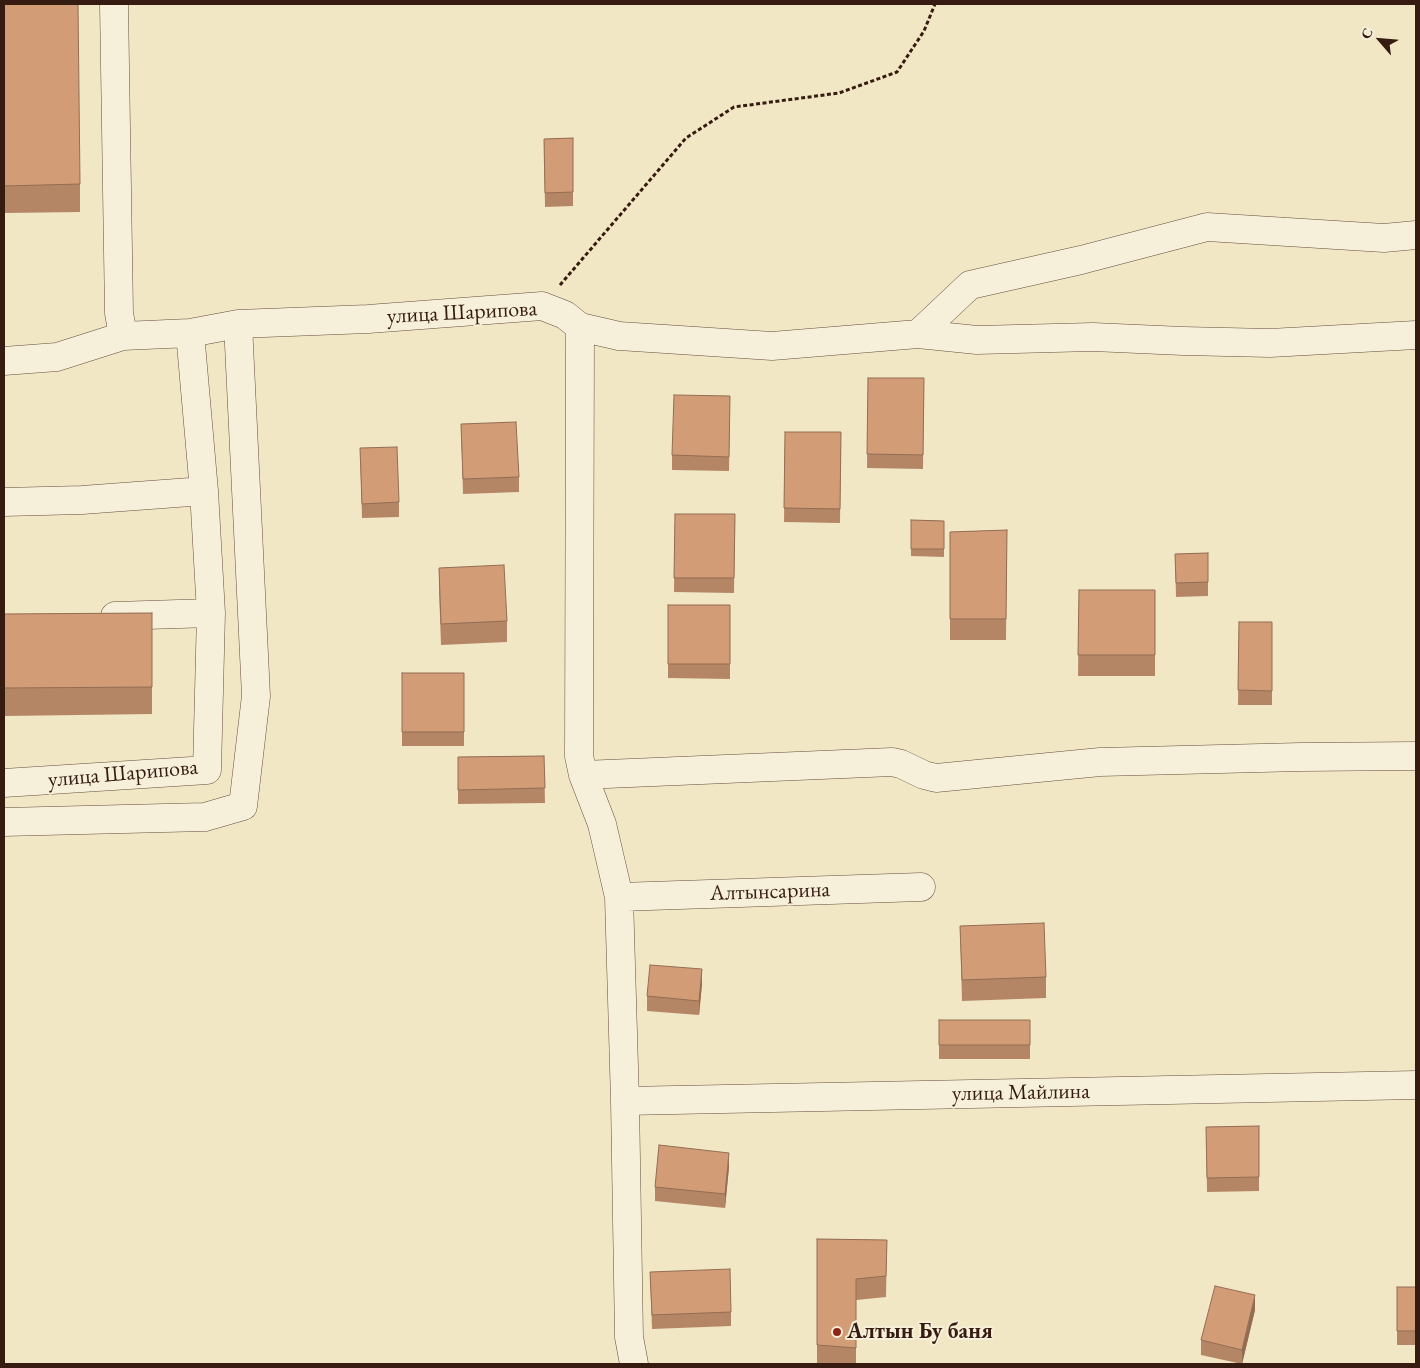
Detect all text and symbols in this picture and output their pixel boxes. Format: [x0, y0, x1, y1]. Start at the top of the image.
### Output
north arrow [1355, 15, 1405, 65]
text: С [1356, 25, 1377, 42]
street label: улица Шарипова [386, 296, 538, 330]
street label: улица Шарипова [47, 754, 199, 794]
street label: Алтынсарина [709, 877, 831, 907]
street label: улица Майлина [952, 1079, 1090, 1107]
place label: Алтын Бу баня [847, 1319, 993, 1345]
marker: Алтын Бу баня [831, 1326, 843, 1338]

